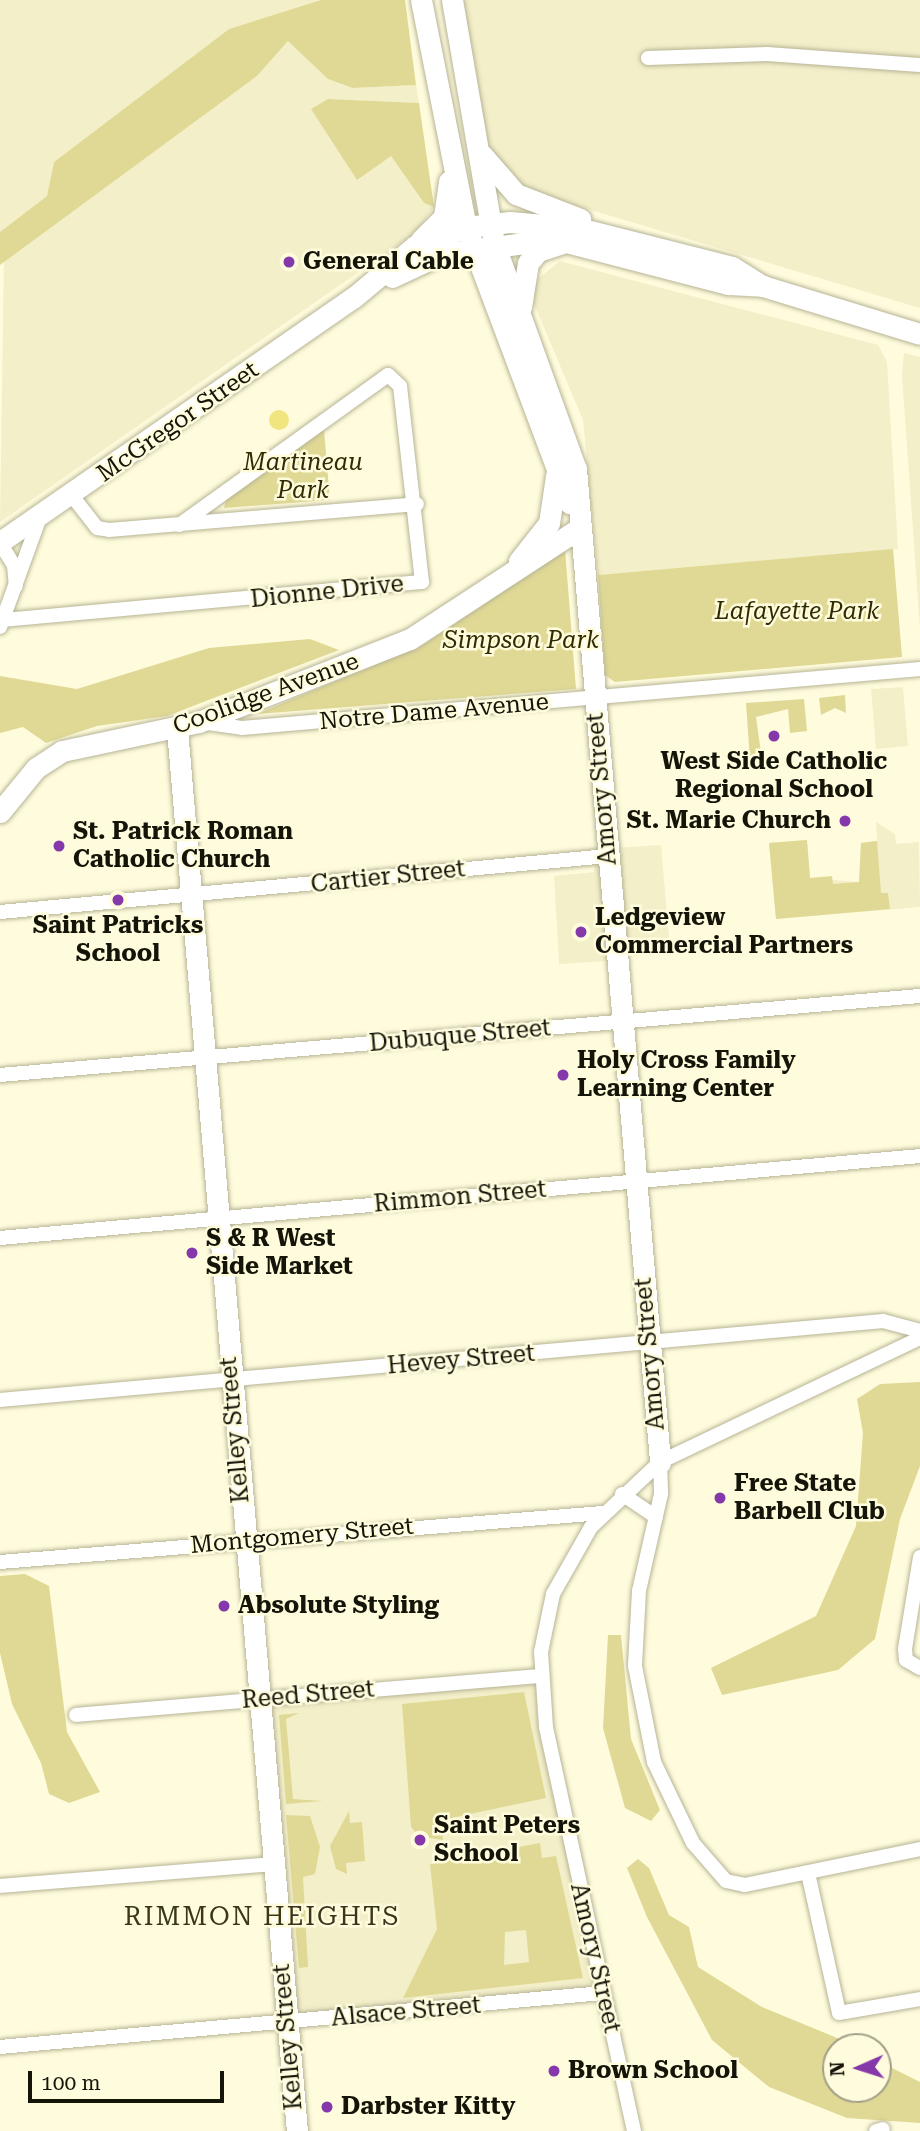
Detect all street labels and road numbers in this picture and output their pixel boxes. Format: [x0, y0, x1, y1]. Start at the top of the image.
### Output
street label: McGregor Street [92, 356, 264, 488]
street label: Dionne Drive [249, 570, 405, 614]
street label: Coolidge Avenue [169, 647, 363, 741]
street label: Notre Dame Avenue [318, 688, 550, 736]
street label: Amory Street [581, 712, 623, 866]
street label: Cartier Street [309, 855, 467, 899]
street label: Dubuque Street [368, 1014, 552, 1058]
street label: Rimmon Street [372, 1175, 548, 1219]
street label: Amory Street [629, 1277, 671, 1431]
street label: Hevey Street [386, 1339, 536, 1381]
street label: Kelley Street [214, 1356, 256, 1504]
street label: Montgomery Street [189, 1512, 415, 1560]
street label: Reed Street [240, 1675, 376, 1715]
street label: Amory Street [564, 1880, 626, 2036]
street label: Kelley Street [267, 1963, 309, 2111]
street label: Alsace Street [330, 1991, 482, 2033]

